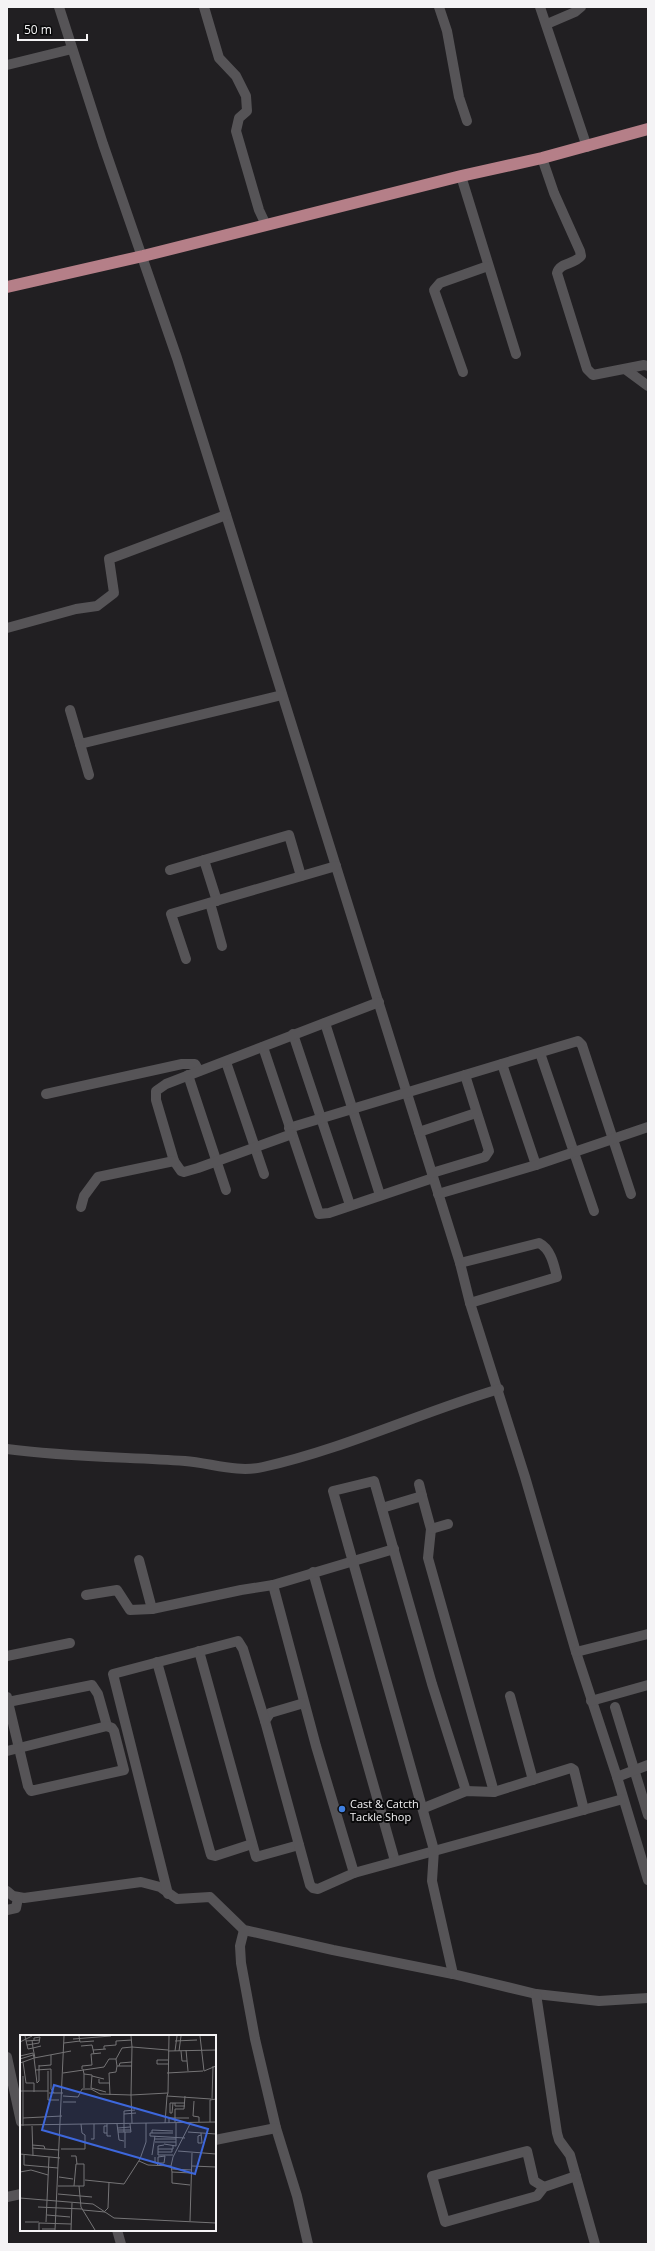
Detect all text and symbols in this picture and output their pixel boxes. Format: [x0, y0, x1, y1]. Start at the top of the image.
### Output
scale bar [18, 16, 87, 42]
text: 50 m [24, 21, 52, 38]
place label: Cast & Catcth Tackle Shop [350, 1796, 419, 1824]
marker: Cast & Catcth Tackle Shop [337, 1804, 347, 1814]
inset map [20, 2035, 216, 2231]

